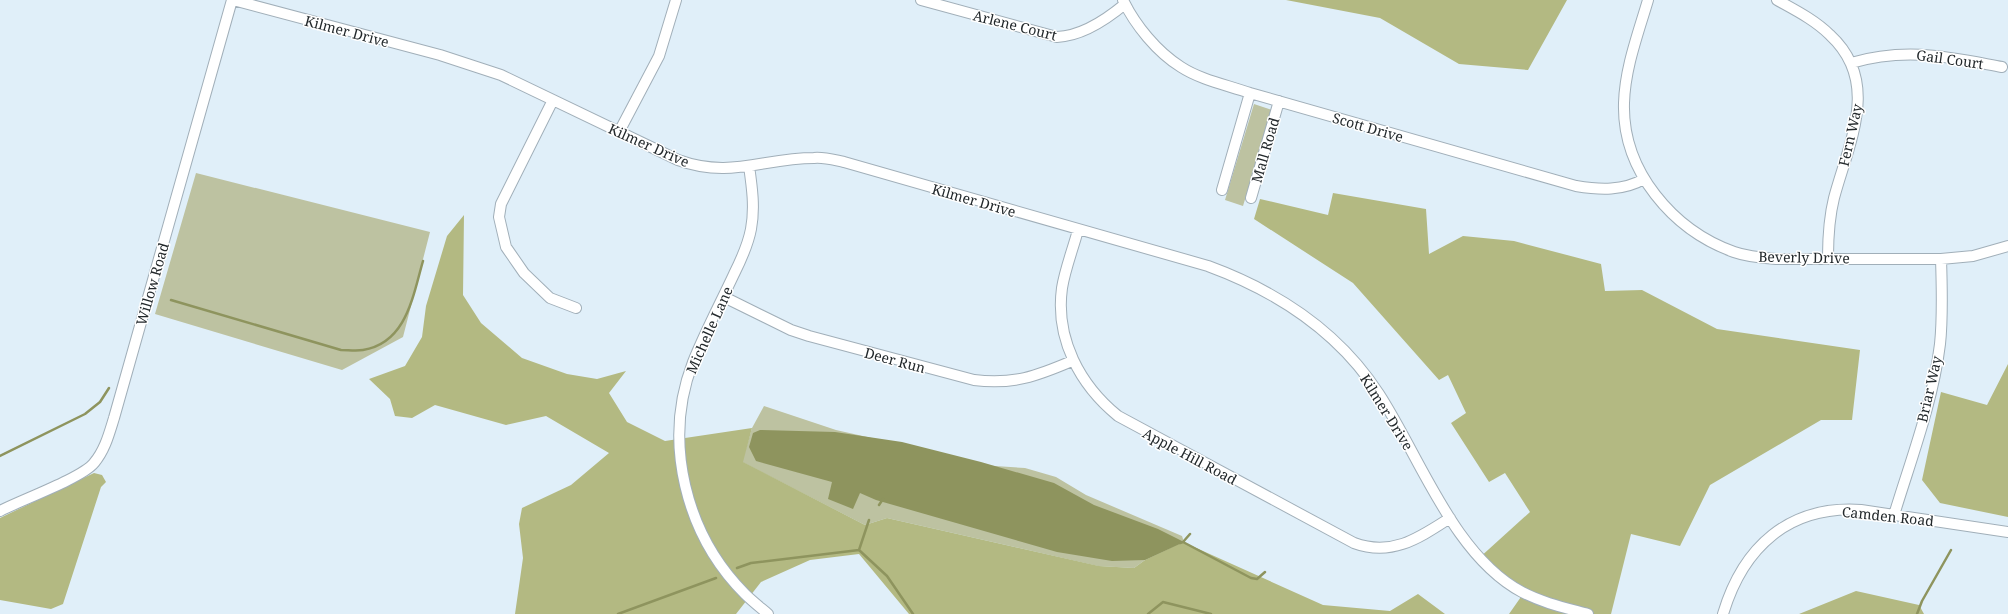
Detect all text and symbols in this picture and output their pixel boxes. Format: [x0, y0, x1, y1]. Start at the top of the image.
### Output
street label: Arlene Court [971, 5, 1059, 45]
street label: Kilmer Drive [303, 11, 391, 51]
street label: Gail Court [1915, 45, 1985, 73]
street label: Fern Way [1834, 102, 1866, 168]
street label: Scott Drive [1330, 108, 1406, 146]
street label: Mall Road [1247, 115, 1283, 185]
street label: Kilmer Drive [606, 119, 692, 171]
street label: Kilmer Drive [930, 179, 1018, 221]
street label: Willow Road [131, 240, 173, 328]
street label: Beverly Drive [1758, 247, 1850, 267]
street label: Michelle Lane [681, 283, 737, 377]
street label: Deer Run [862, 343, 928, 377]
street label: Briar Way [1912, 354, 1946, 424]
street label: Kilmer Drive [1356, 370, 1418, 454]
street label: Apple Hill Road [1140, 423, 1241, 489]
street label: Camden Road [1841, 502, 1935, 530]

